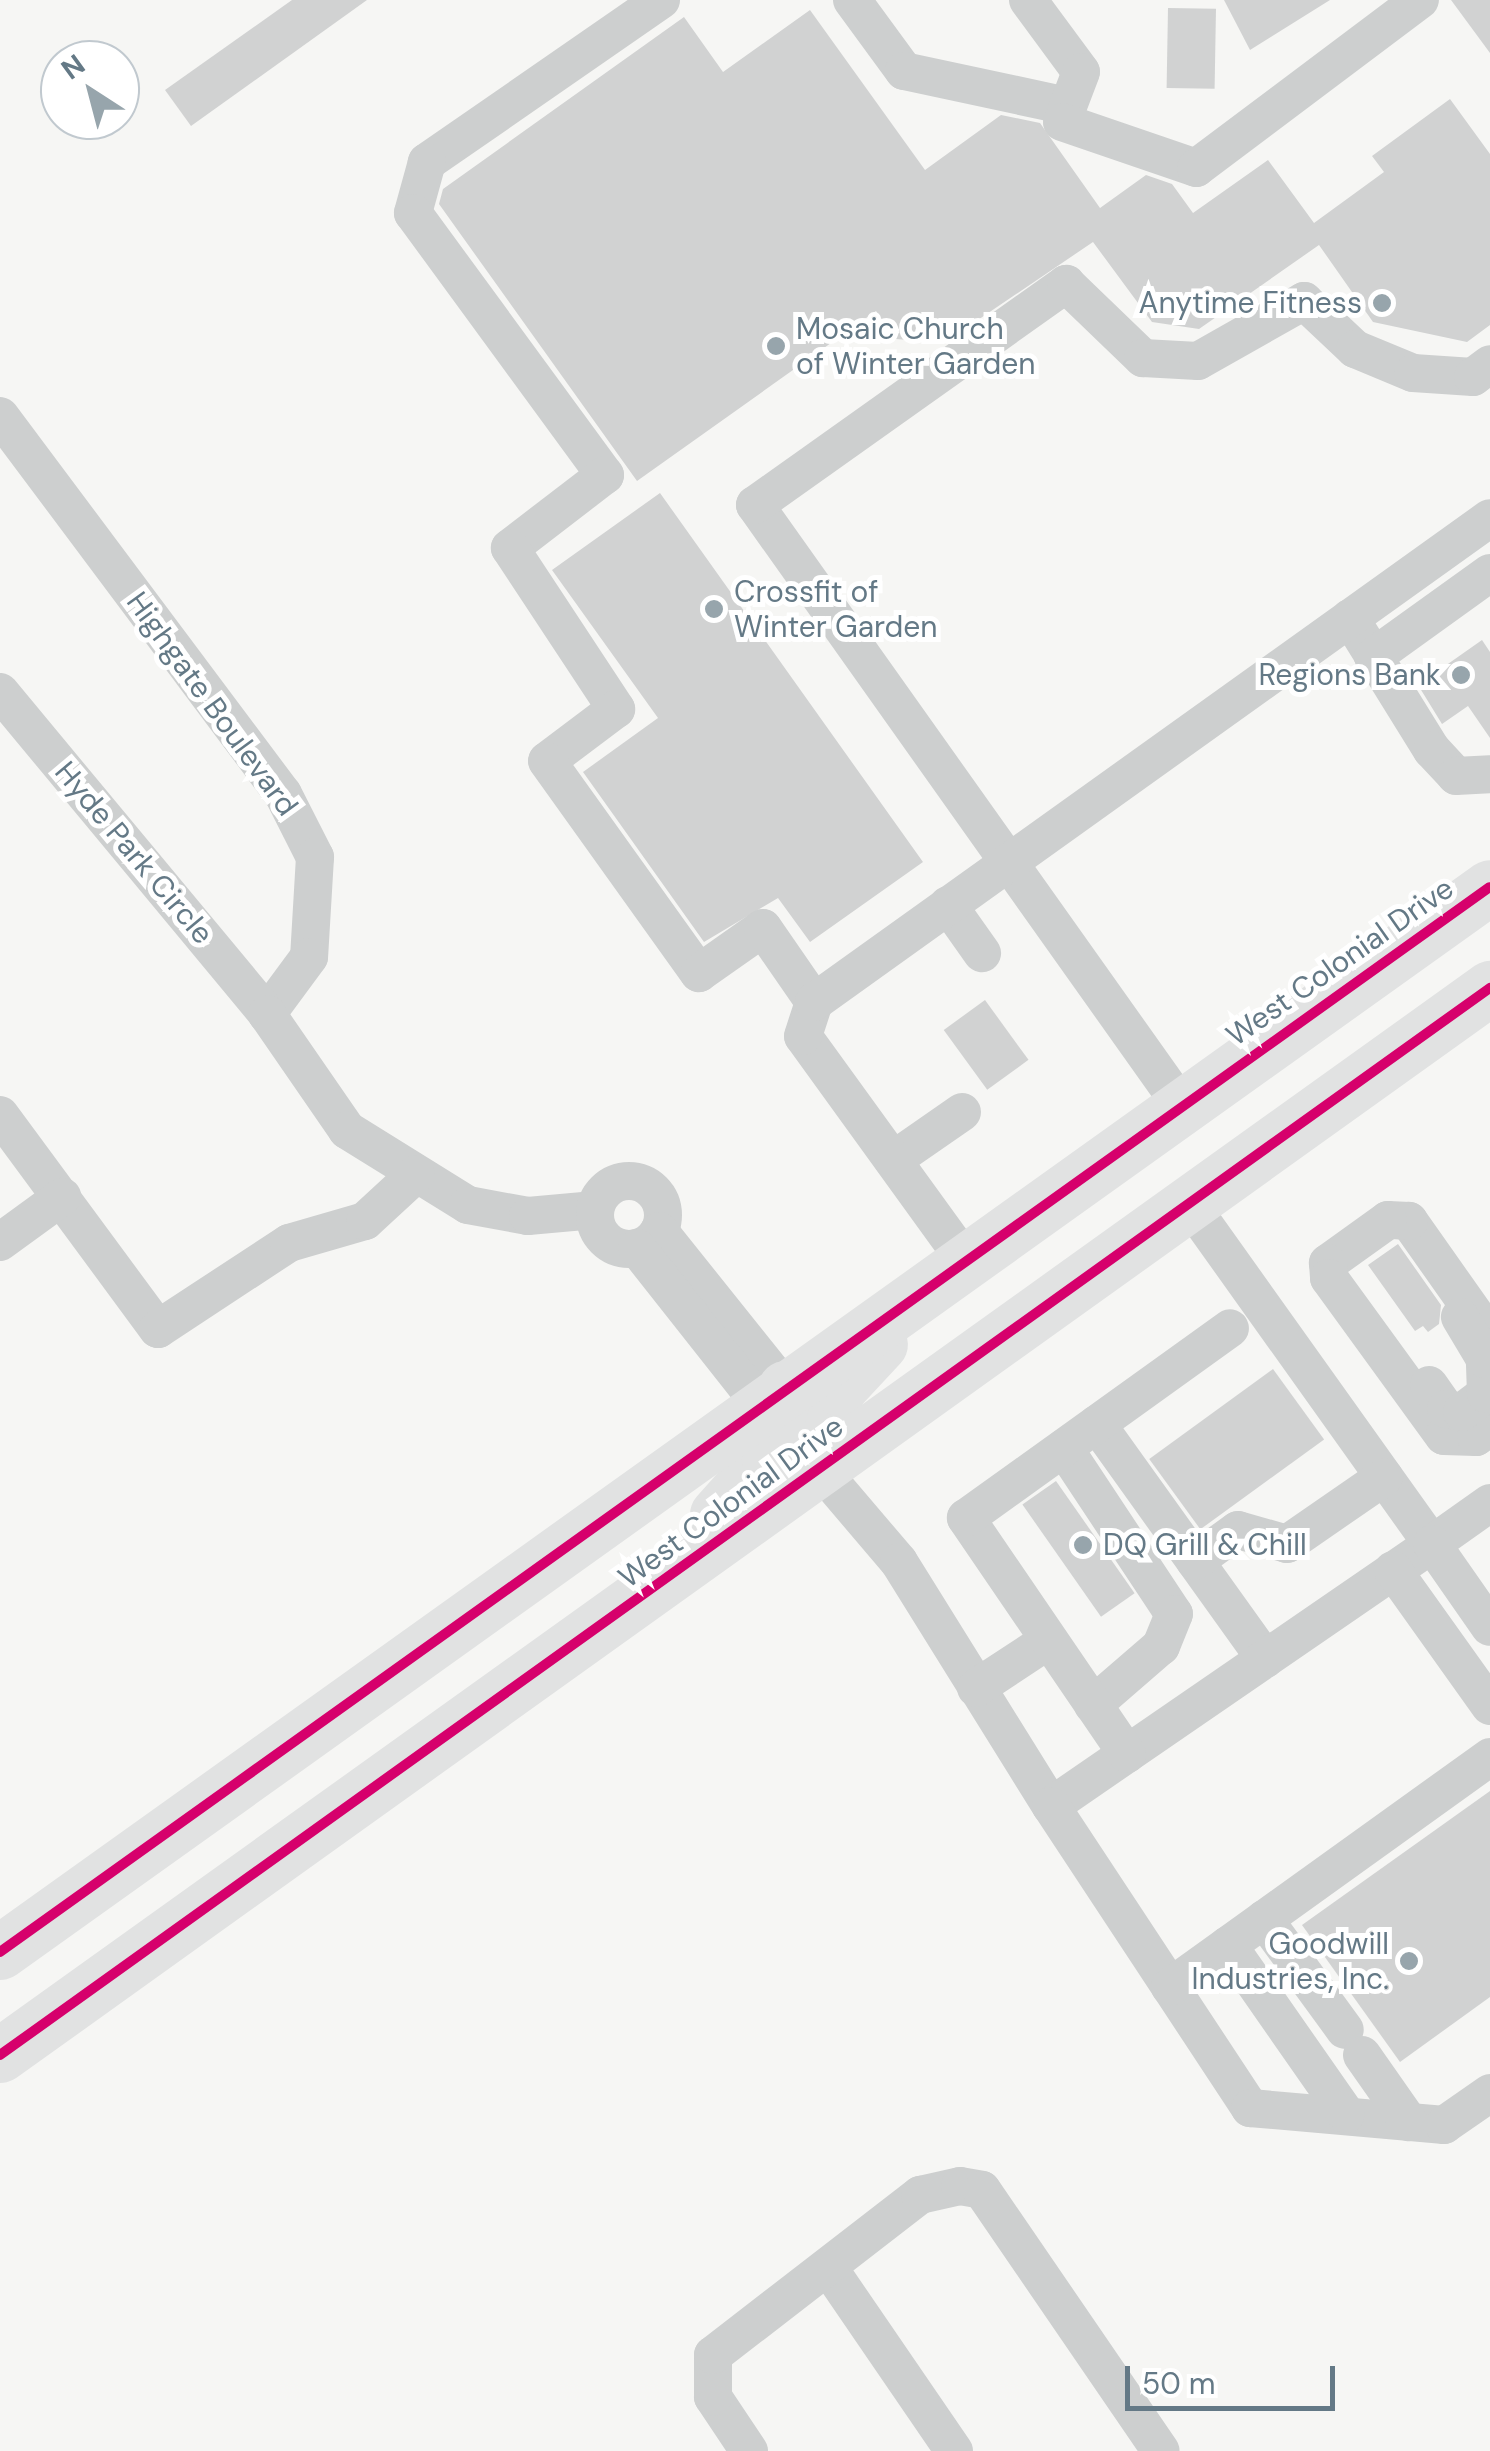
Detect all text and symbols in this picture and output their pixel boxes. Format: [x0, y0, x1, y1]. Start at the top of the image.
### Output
north arrow [40, 40, 140, 140]
text: N [54, 46, 92, 88]
place label: Anytime Fitness [1139, 285, 1362, 321]
marker: Anytime Fitness [1371, 292, 1393, 314]
place label: Mosaic Church of Winter Garden [796, 311, 1036, 382]
marker: Mosaic Church of Winter Garden [765, 335, 787, 357]
place label: Crossfit of Winter Garden [734, 574, 938, 644]
street label: Highgate Boulevard [119, 585, 305, 823]
marker: Crossfit of Winter Garden [703, 598, 725, 620]
place label: Regions Bank [1258, 657, 1441, 693]
marker: Regions Bank [1450, 664, 1472, 686]
street label: Hyde Park Circle [47, 755, 221, 951]
street label: West Colonial Drive [1220, 870, 1460, 1054]
street label: West Colonial Drive [612, 1408, 850, 1596]
place label: DQ Grill & Chill [1103, 1527, 1307, 1563]
marker: DQ Grill & Chill [1072, 1534, 1094, 1556]
place label: Goodwill Industries, Inc. [1191, 1926, 1389, 1996]
marker: Goodwill Industries, Inc. [1398, 1950, 1420, 1972]
scale bar [1130, 2346, 1340, 2408]
text: 50 m [1142, 2364, 1216, 2403]

